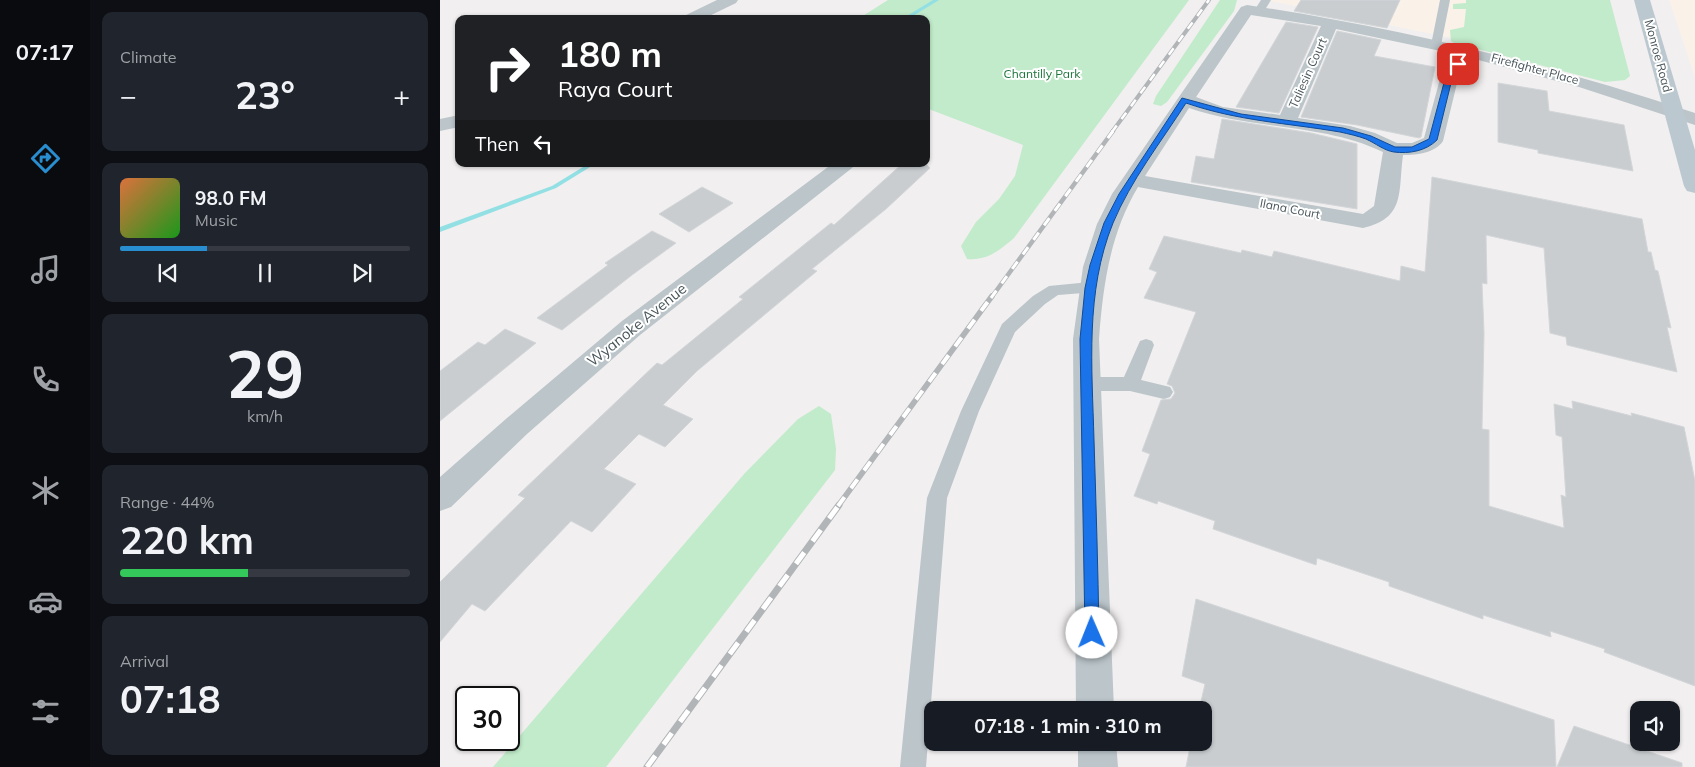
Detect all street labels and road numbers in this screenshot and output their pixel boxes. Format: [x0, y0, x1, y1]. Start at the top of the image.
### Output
street label: Monroe Road [1642, 18, 1675, 94]
street label: Taliesin Court [1285, 35, 1330, 110]
street label: Firefighter Place [1490, 50, 1581, 87]
street label: Ilana Court [1259, 195, 1321, 222]
street label: Wyanoke Avenue [583, 279, 690, 370]

